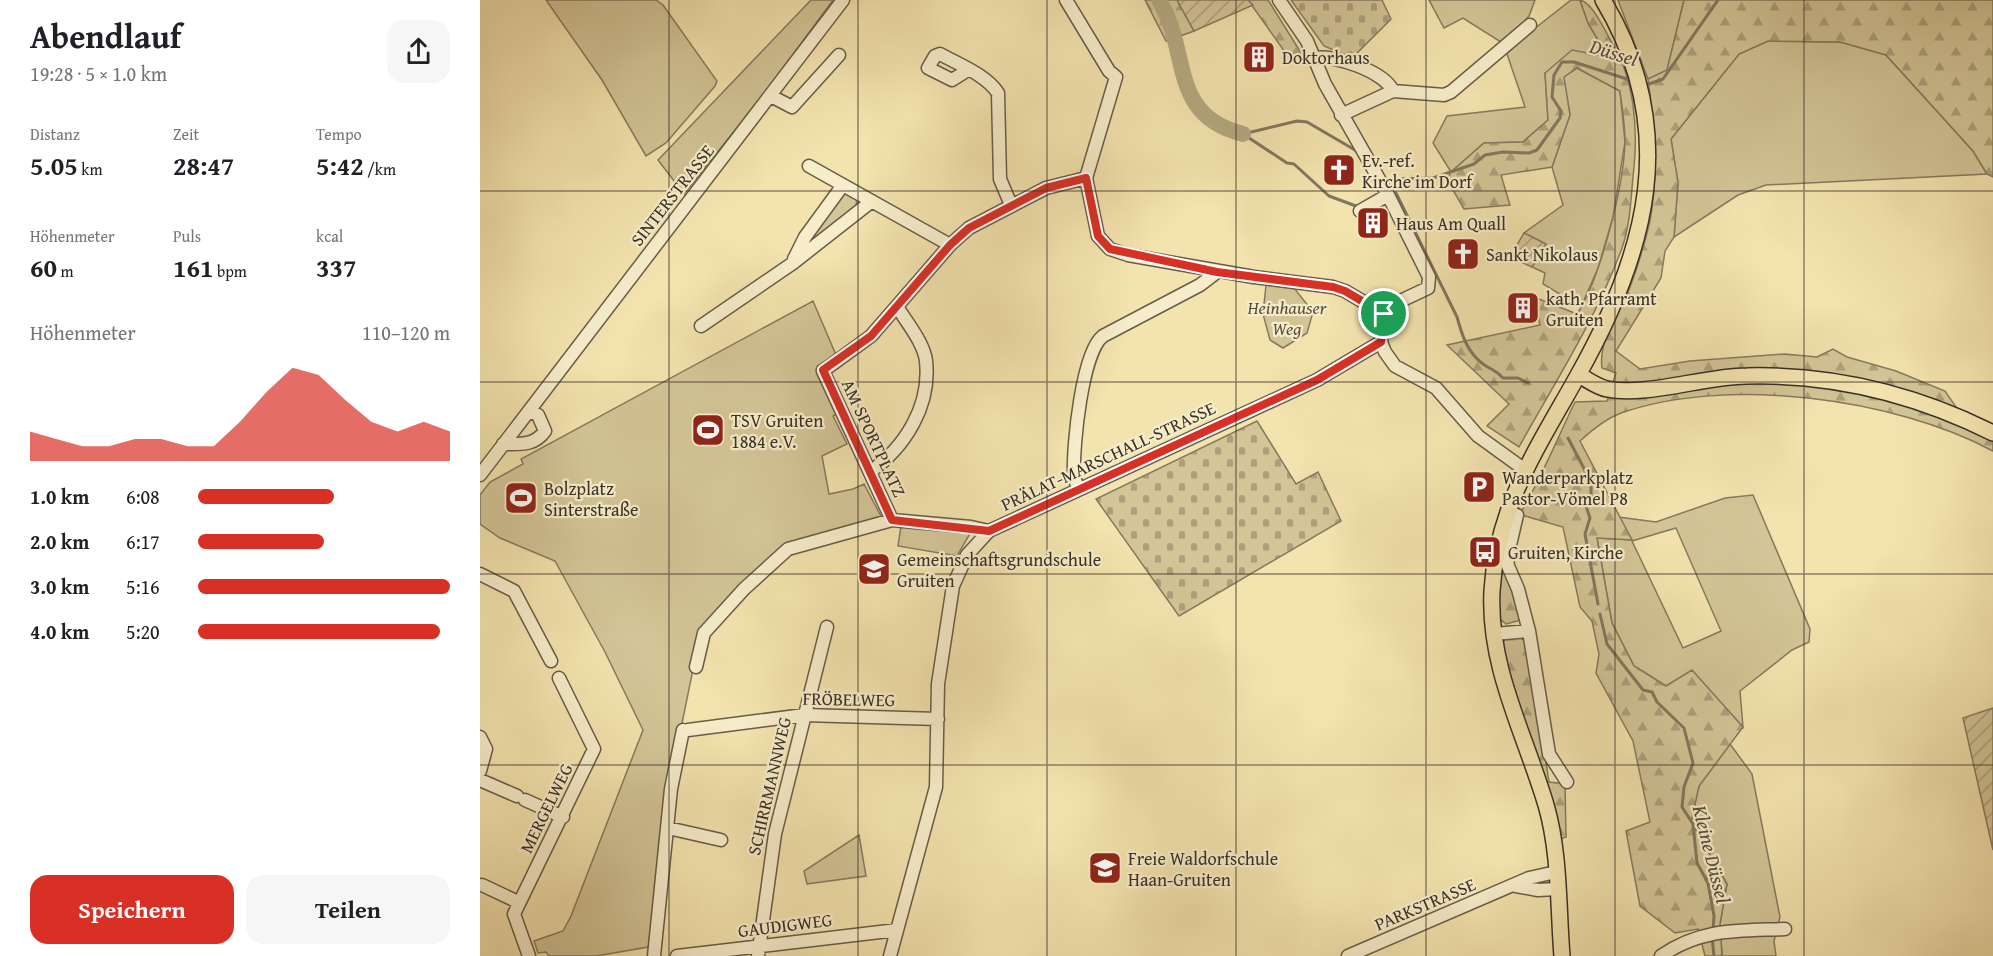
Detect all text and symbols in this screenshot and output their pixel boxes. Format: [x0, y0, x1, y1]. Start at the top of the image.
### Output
text: Abendlauf [30, 12, 181, 60]
button: share [387, 20, 450, 83]
water label: Düssel [1585, 31, 1642, 73]
building icon: Doktorhaus [1241, 39, 1277, 75]
place label: Doktorhaus [1282, 44, 1370, 71]
text: 19:28 · 5 × 1.0 km [30, 59, 167, 88]
text: Distanz [30, 122, 80, 146]
text: Zeit [173, 122, 199, 146]
text: Tempo [316, 122, 362, 146]
street label: SINTERSTRASSE [624, 138, 720, 252]
text: 5.05 [30, 146, 78, 185]
text: 28:47 [173, 146, 234, 185]
text: 5:42 [316, 146, 364, 185]
place label: Ev.-ref. Kirche im Dorf [1362, 147, 1474, 195]
church icon: Ev.-ref. Kirche im Dorf [1321, 152, 1357, 188]
text: km [78, 157, 102, 181]
text: /km [364, 157, 396, 181]
building icon: Haus Am Quall [1355, 205, 1391, 241]
place label: Haus Am Quall [1396, 210, 1506, 237]
text: Höhenmeter [30, 224, 115, 248]
text: Puls [173, 224, 201, 248]
text: kcal [316, 224, 343, 248]
church icon: Sankt Nikolaus [1445, 236, 1481, 272]
place label: Sankt Nikolaus [1486, 241, 1598, 268]
text: 60 [30, 248, 57, 287]
text: 161 [173, 248, 213, 287]
text: 337 [316, 248, 356, 287]
text: m [57, 259, 74, 283]
text: bpm [213, 259, 247, 283]
place label: kath. Pfarramt Gruiten [1546, 285, 1657, 333]
pin [1358, 288, 1409, 339]
building icon: kath. Pfarramt Gruiten [1505, 290, 1541, 326]
park label: Heinhauser Weg [1246, 294, 1328, 342]
icon: arrive [1367, 297, 1400, 330]
text: Höhenmeter [30, 318, 136, 347]
text: 110–120 m [362, 318, 450, 347]
street label: AM SPORTPLATZ [835, 375, 913, 501]
street label: PRÄLAT-MARSCHALL-STRASSE [996, 394, 1220, 518]
place label: TSV Gruiten 1884 e.V. [731, 407, 823, 455]
sports icon: TSV Gruiten 1884 e.V. [690, 412, 726, 448]
place label: Wanderparkplatz Pastor-Vömel P8 [1502, 464, 1633, 512]
parking icon: Wanderparkplatz Pastor-Vömel P8 [1461, 469, 1497, 505]
place label: Bolzplatz Sinterstraße [544, 475, 638, 523]
sports icon: Bolzplatz Sinterstraße [503, 480, 539, 516]
text: 1.0 km [30, 482, 89, 511]
text: 6:08 [126, 482, 160, 511]
text: 2.0 km [30, 527, 89, 556]
text: 6:17 [126, 527, 160, 556]
bus stop icon: Gruiten, Kirche [1467, 534, 1503, 570]
place label: Gruiten, Kirche [1508, 539, 1623, 566]
place label: Gemeinschaftsgrundschule Gruiten [897, 546, 1101, 594]
school or university icon: Gemeinschaftsgrundschule Gruiten [856, 551, 892, 587]
text: 3.0 km [30, 572, 89, 601]
text: 5:16 [126, 572, 160, 601]
text: 4.0 km [30, 617, 89, 646]
text: 5:20 [126, 617, 160, 646]
street label: FRÖBELWEG [802, 685, 896, 713]
street label: SCHIRRMANNWEG [740, 714, 798, 858]
street label: MERGELWEG [513, 758, 580, 858]
water label: Kleine Düssel [1686, 801, 1738, 906]
place label: Freie Waldorfschule Haan-Gruiten [1128, 845, 1278, 893]
school or university icon: Freie Waldorfschule Haan-Gruiten [1087, 850, 1123, 886]
street label: PARKSTRASSE [1370, 871, 1480, 937]
button: Speichern [30, 875, 234, 944]
button: Teilen [246, 875, 450, 944]
street label: GAUDIGWEG [736, 906, 834, 944]

